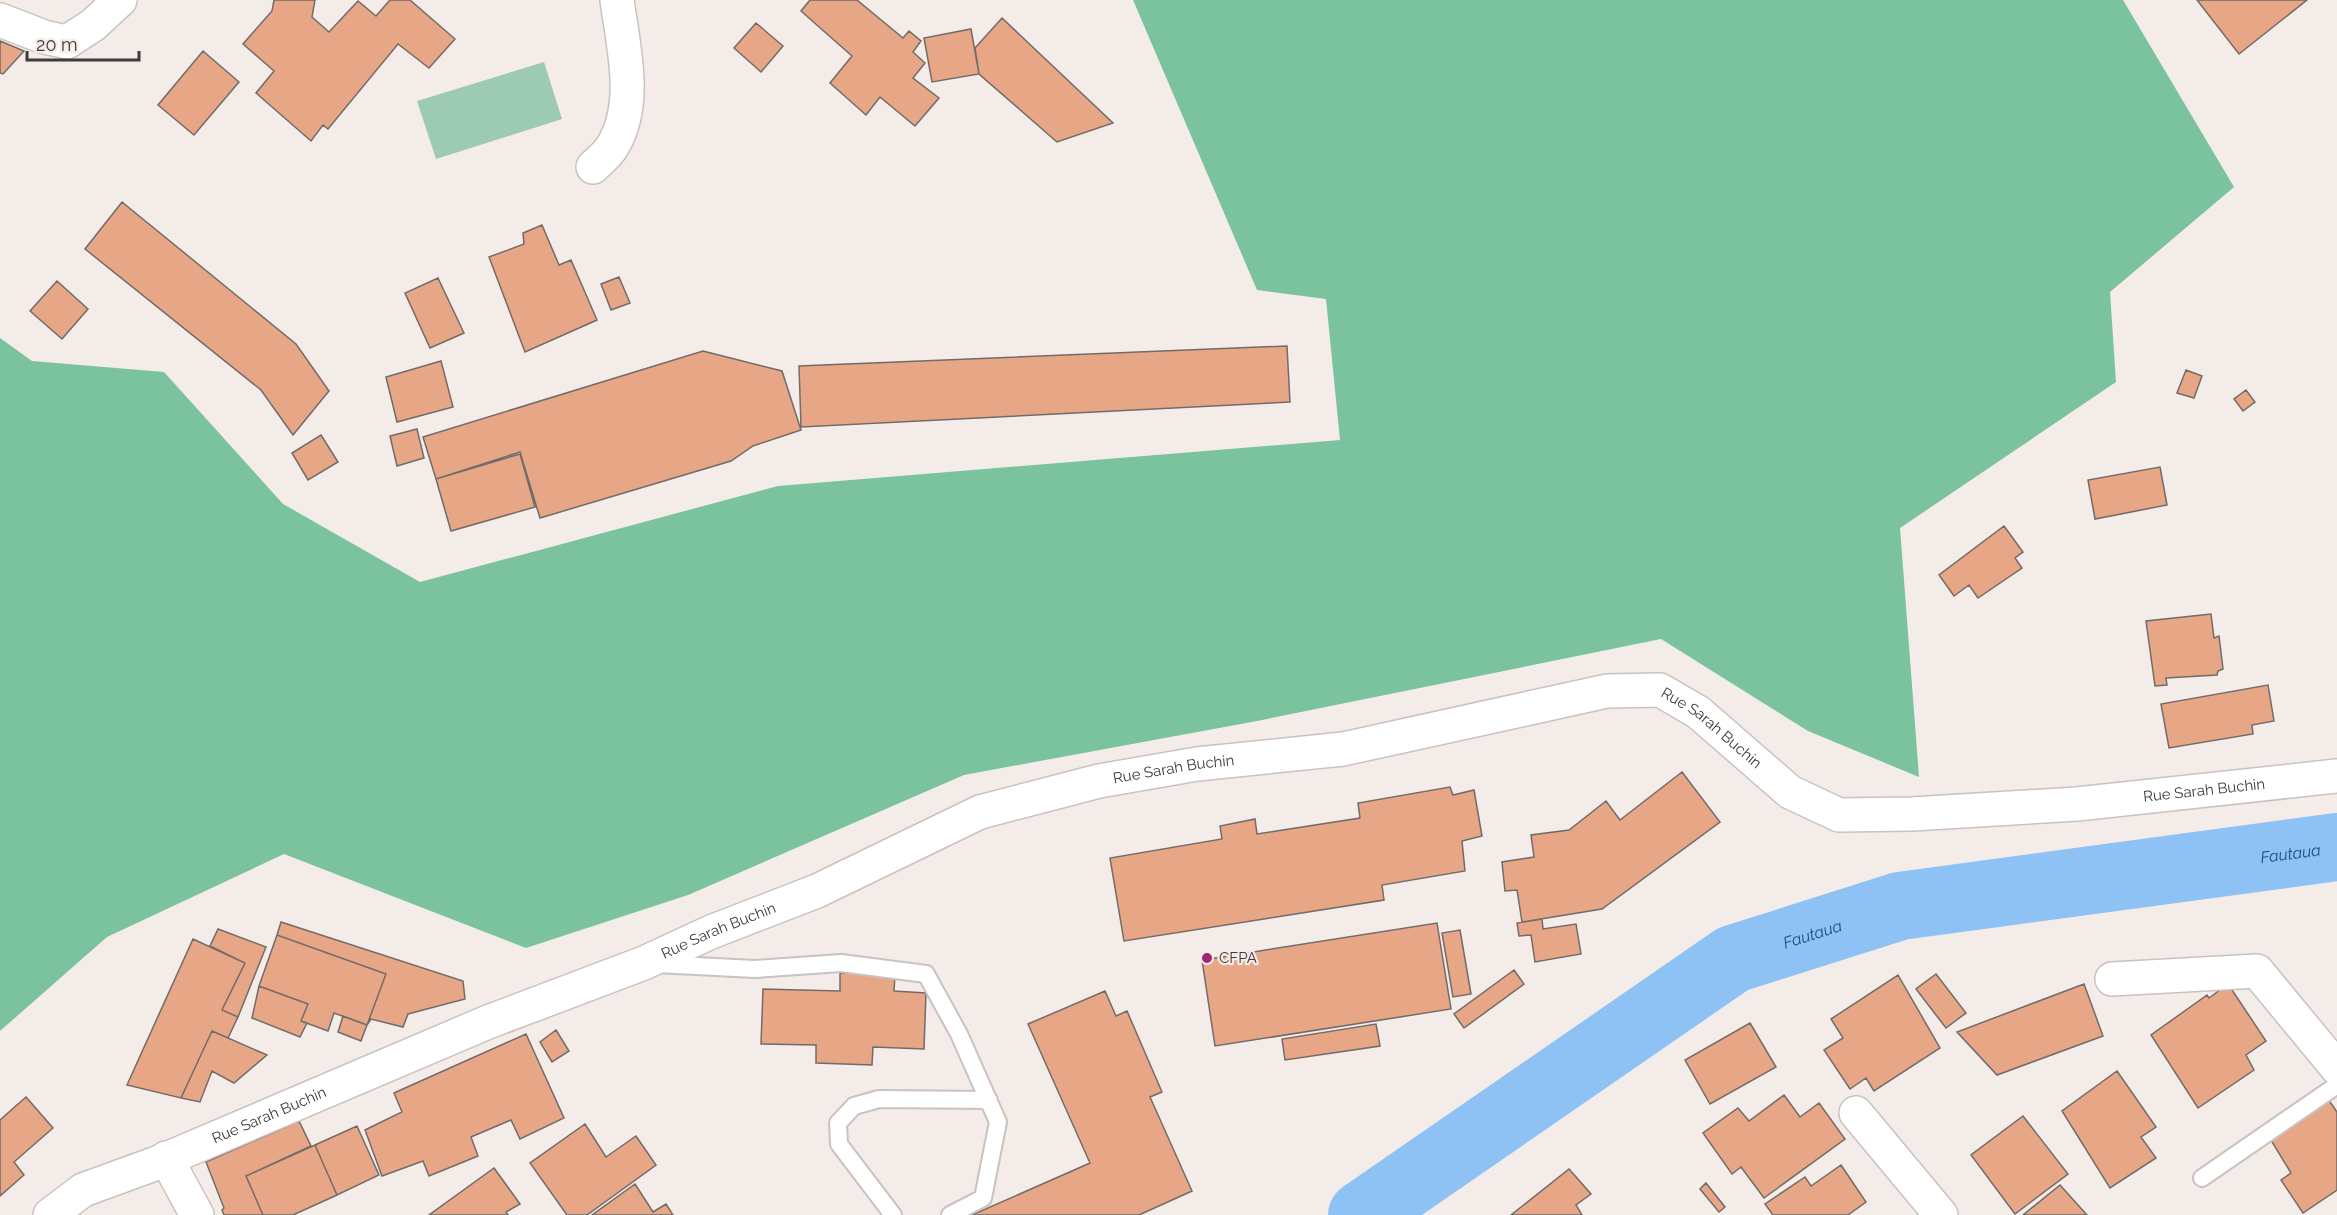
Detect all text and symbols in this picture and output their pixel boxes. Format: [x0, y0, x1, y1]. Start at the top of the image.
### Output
scale bar [27, 24, 140, 62]
text: 20 m [36, 34, 78, 55]
street label: Rue Sarah Buchin [1658, 684, 1765, 772]
street label: Rue Sarah Buchin [1112, 751, 1235, 787]
street label: Rue Sarah Buchin [2142, 775, 2266, 806]
water label: Fautaua [2259, 840, 2322, 867]
street label: Rue Sarah Buchin [658, 899, 778, 963]
water label: Fautaua [1781, 916, 1845, 953]
place label: CFPA [1219, 949, 1257, 967]
marker: CFPA [1200, 951, 1214, 965]
street label: Rue Sarah Buchin [209, 1083, 329, 1148]

